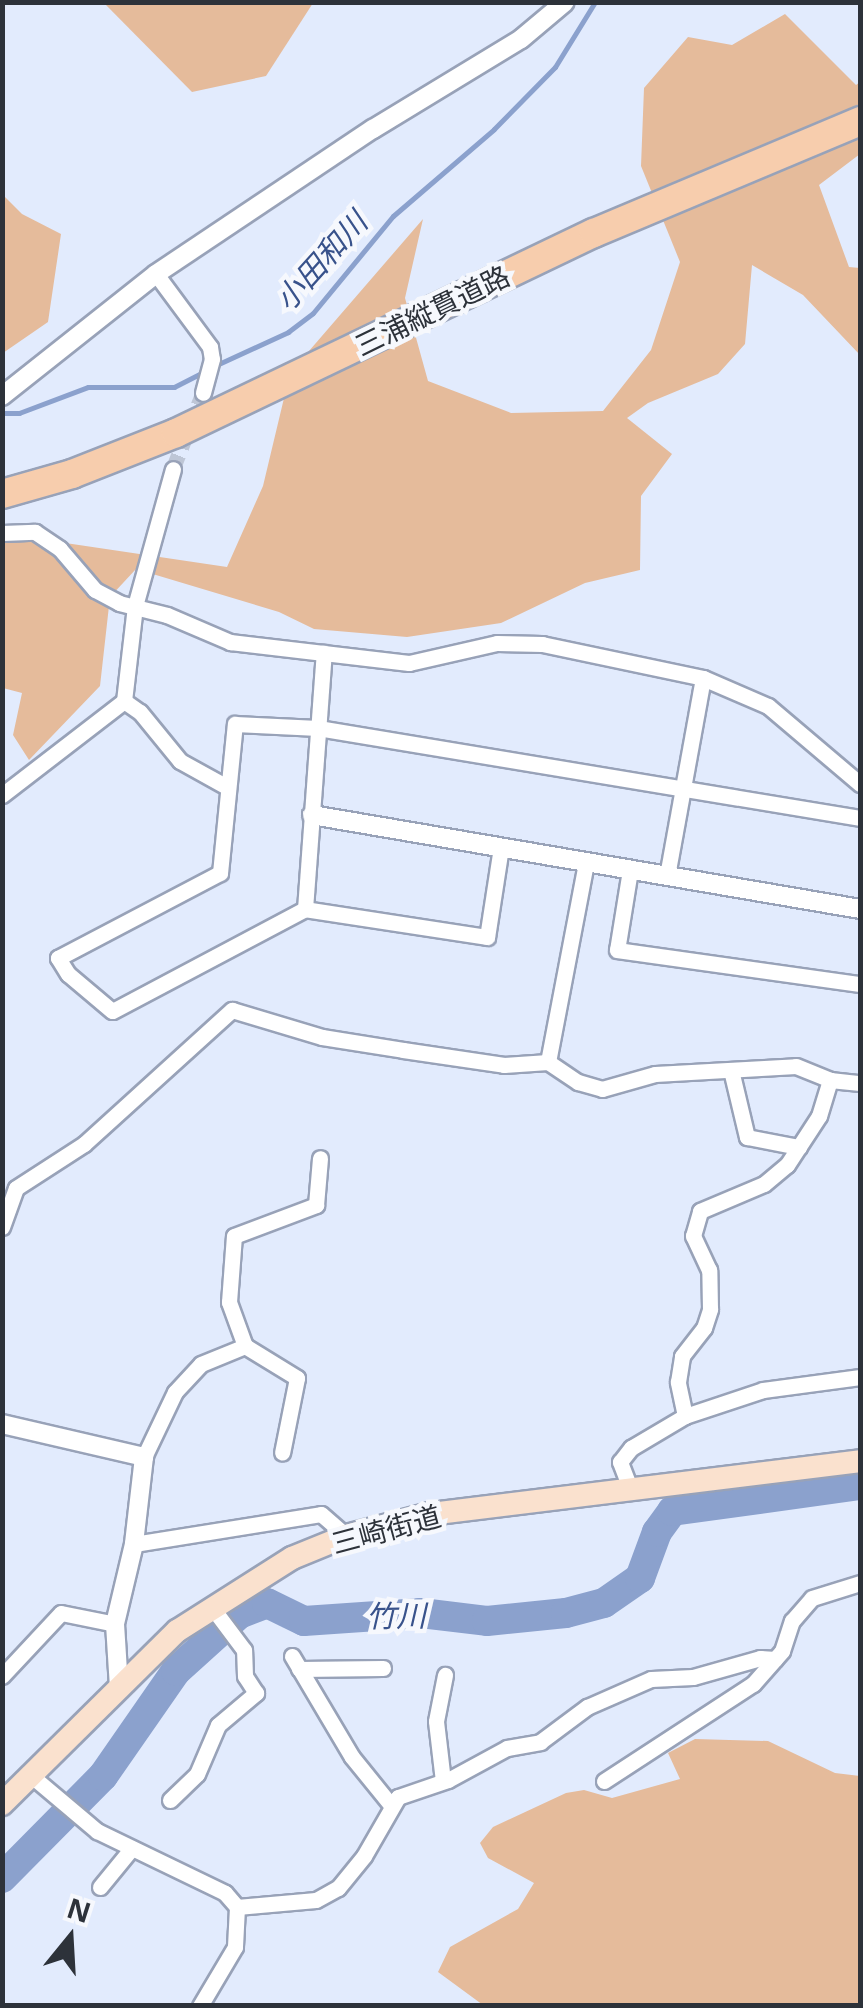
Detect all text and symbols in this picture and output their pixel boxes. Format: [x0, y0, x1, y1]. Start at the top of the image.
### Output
water label: 小田和川 [267, 204, 375, 318]
street label: 三浦縦貫道路 [349, 258, 515, 362]
street label: 三崎街道 [328, 1498, 444, 1560]
water label: 竹川 [366, 1597, 426, 1635]
north arrow [20, 1888, 120, 1988]
text: N [63, 1888, 96, 1931]

